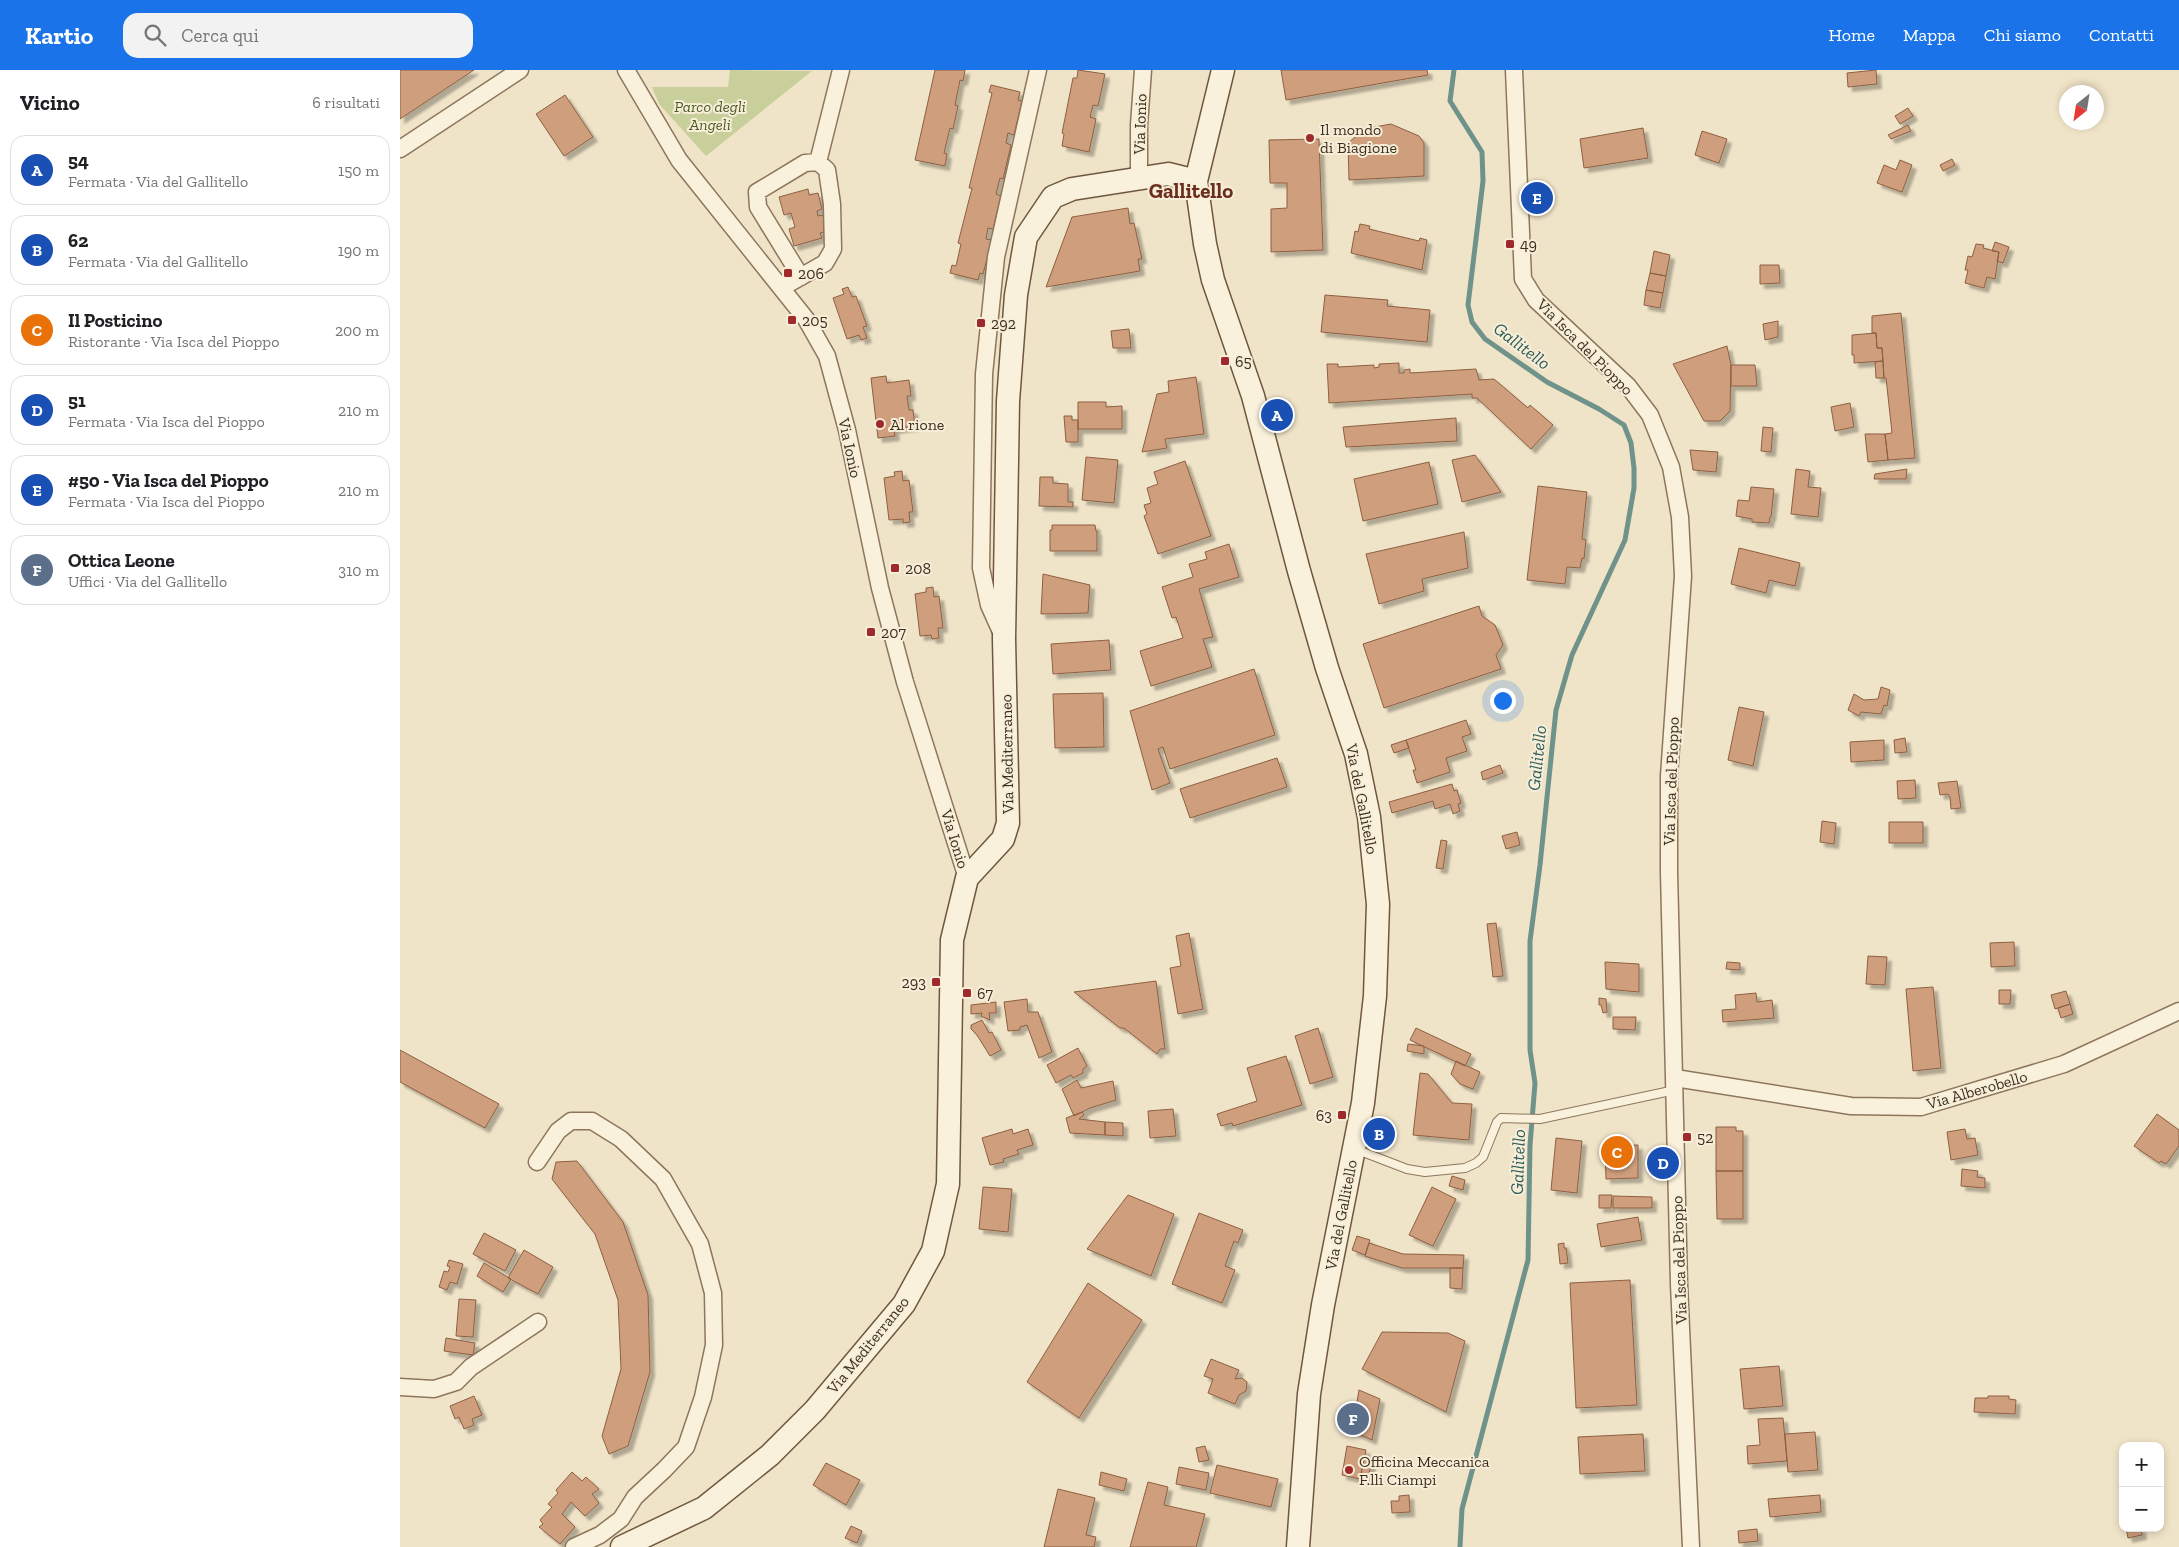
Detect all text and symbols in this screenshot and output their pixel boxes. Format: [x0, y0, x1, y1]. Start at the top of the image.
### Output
search box [123, 13, 473, 58]
text: Kartio [25, 21, 93, 50]
icon: search [141, 21, 169, 49]
text: Cerca qui [181, 24, 259, 47]
text: Home [1829, 24, 1875, 46]
text: Mappa [1903, 24, 1956, 46]
text: Chi siamo [1984, 24, 2061, 46]
text: Contatti [2089, 24, 2154, 46]
north arrow [2059, 85, 2104, 130]
text: Vicino [20, 90, 80, 115]
text: 6 risultati [312, 93, 380, 112]
street label: Via Ionio [1129, 93, 1151, 156]
park label: Parco degli Angeli [674, 97, 746, 134]
place label: Il mondo di Biagione [1320, 120, 1397, 157]
marker: Il mondo di Biagione [1304, 132, 1316, 144]
text: 54 [68, 149, 89, 172]
text: A [32, 161, 43, 180]
text: 150 m [338, 161, 379, 180]
text: Fermata · Via del Gallitello [68, 172, 248, 191]
district label: Gallitello [1149, 178, 1233, 203]
pin: E [1521, 179, 1553, 217]
text: 62 [68, 229, 88, 252]
place label: 49 [1520, 235, 1537, 254]
marker: 49 [1504, 238, 1516, 250]
text: B [32, 241, 42, 260]
text: 190 m [338, 241, 379, 260]
text: Fermata · Via del Gallitello [68, 252, 248, 271]
place label: 206 [798, 264, 824, 283]
marker: 206 [782, 267, 794, 279]
street label: Via Isca del Pioppo [1532, 294, 1637, 399]
text: Il Posticino [68, 309, 162, 332]
place label: 205 [802, 311, 828, 330]
marker: 205 [786, 314, 798, 326]
place label: 292 [991, 314, 1016, 333]
marker: 292 [975, 317, 987, 329]
water label: Gallitello [1489, 317, 1555, 375]
text: C [32, 321, 42, 340]
text: 200 m [335, 321, 379, 340]
text: Ristorante · Via Isca del Pioppo [68, 332, 279, 351]
place label: 65 [1235, 352, 1252, 371]
marker: 65 [1219, 355, 1231, 367]
text: 51 [68, 389, 86, 412]
pin: A [1261, 396, 1293, 434]
text: D [31, 401, 43, 420]
text: 210 m [338, 401, 379, 420]
text: Fermata · Via Isca del Pioppo [68, 412, 265, 431]
street label: Via Ionio [834, 415, 866, 480]
place label: Al rione [890, 415, 944, 434]
marker: Al rione [874, 418, 886, 430]
text: #50 - Via Isca del Pioppo [68, 469, 269, 492]
text: E [32, 481, 42, 500]
text: 210 m [338, 481, 379, 500]
text: Fermata · Via Isca del Pioppo [68, 492, 265, 511]
text: Ottica Leone [68, 549, 175, 572]
place label: 208 [905, 559, 931, 578]
text: F [32, 561, 42, 580]
text: 310 m [338, 561, 379, 580]
marker: 208 [889, 562, 901, 574]
text: Uffici · Via del Gallitello [68, 572, 227, 591]
place label: 207 [881, 623, 906, 642]
marker: 207 [865, 626, 877, 638]
your location [1490, 688, 1516, 714]
street label: Via Mediterraneo [996, 694, 1018, 815]
street label: Via Isca del Pioppo [1659, 716, 1683, 847]
water label: Gallitello [1523, 724, 1551, 792]
street label: Via del Gallitello [1342, 741, 1382, 856]
street label: Via Ionio [937, 806, 973, 871]
place label: 293 [901, 973, 926, 992]
marker: 293 [930, 976, 942, 988]
place label: 67 [977, 984, 993, 1003]
marker: 67 [961, 987, 973, 999]
street label: Via Alberobello [1924, 1067, 2030, 1114]
place label: 63 [1316, 1106, 1332, 1125]
marker: 63 [1336, 1109, 1348, 1121]
pin: B [1363, 1115, 1395, 1153]
place label: 52 [1697, 1128, 1713, 1147]
water label: Gallitello [1506, 1129, 1530, 1195]
marker: 52 [1681, 1131, 1693, 1143]
pin: C [1601, 1133, 1633, 1171]
pin: D [1647, 1144, 1679, 1182]
street label: Via del Gallitello [1321, 1158, 1361, 1273]
street label: Via Isca del Pioppo [1667, 1195, 1691, 1326]
street label: Via Mediterraneo [822, 1292, 913, 1398]
pin: F [1337, 1400, 1369, 1438]
map controls [2119, 1442, 2164, 1532]
button: + [2119, 1442, 2164, 1487]
place label: Officina Meccanica F.lli Ciampi [1359, 1452, 1490, 1489]
marker: Officina Meccanica F.lli Ciampi [1343, 1464, 1355, 1476]
button: − [2119, 1487, 2164, 1532]

